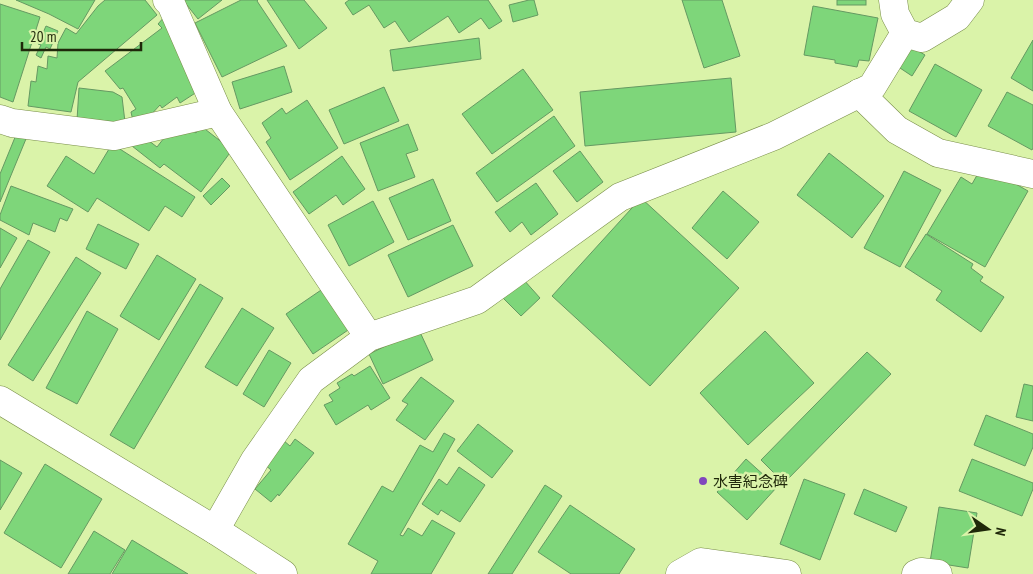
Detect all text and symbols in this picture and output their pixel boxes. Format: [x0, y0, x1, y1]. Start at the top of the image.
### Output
scale bar [22, 20, 141, 52]
text: 20 m [30, 27, 56, 46]
place label: 水害紀念碑 [713, 472, 788, 491]
marker: 水害紀念碑 [697, 475, 709, 487]
north arrow [963, 504, 1013, 554]
text: N [991, 526, 1010, 538]

